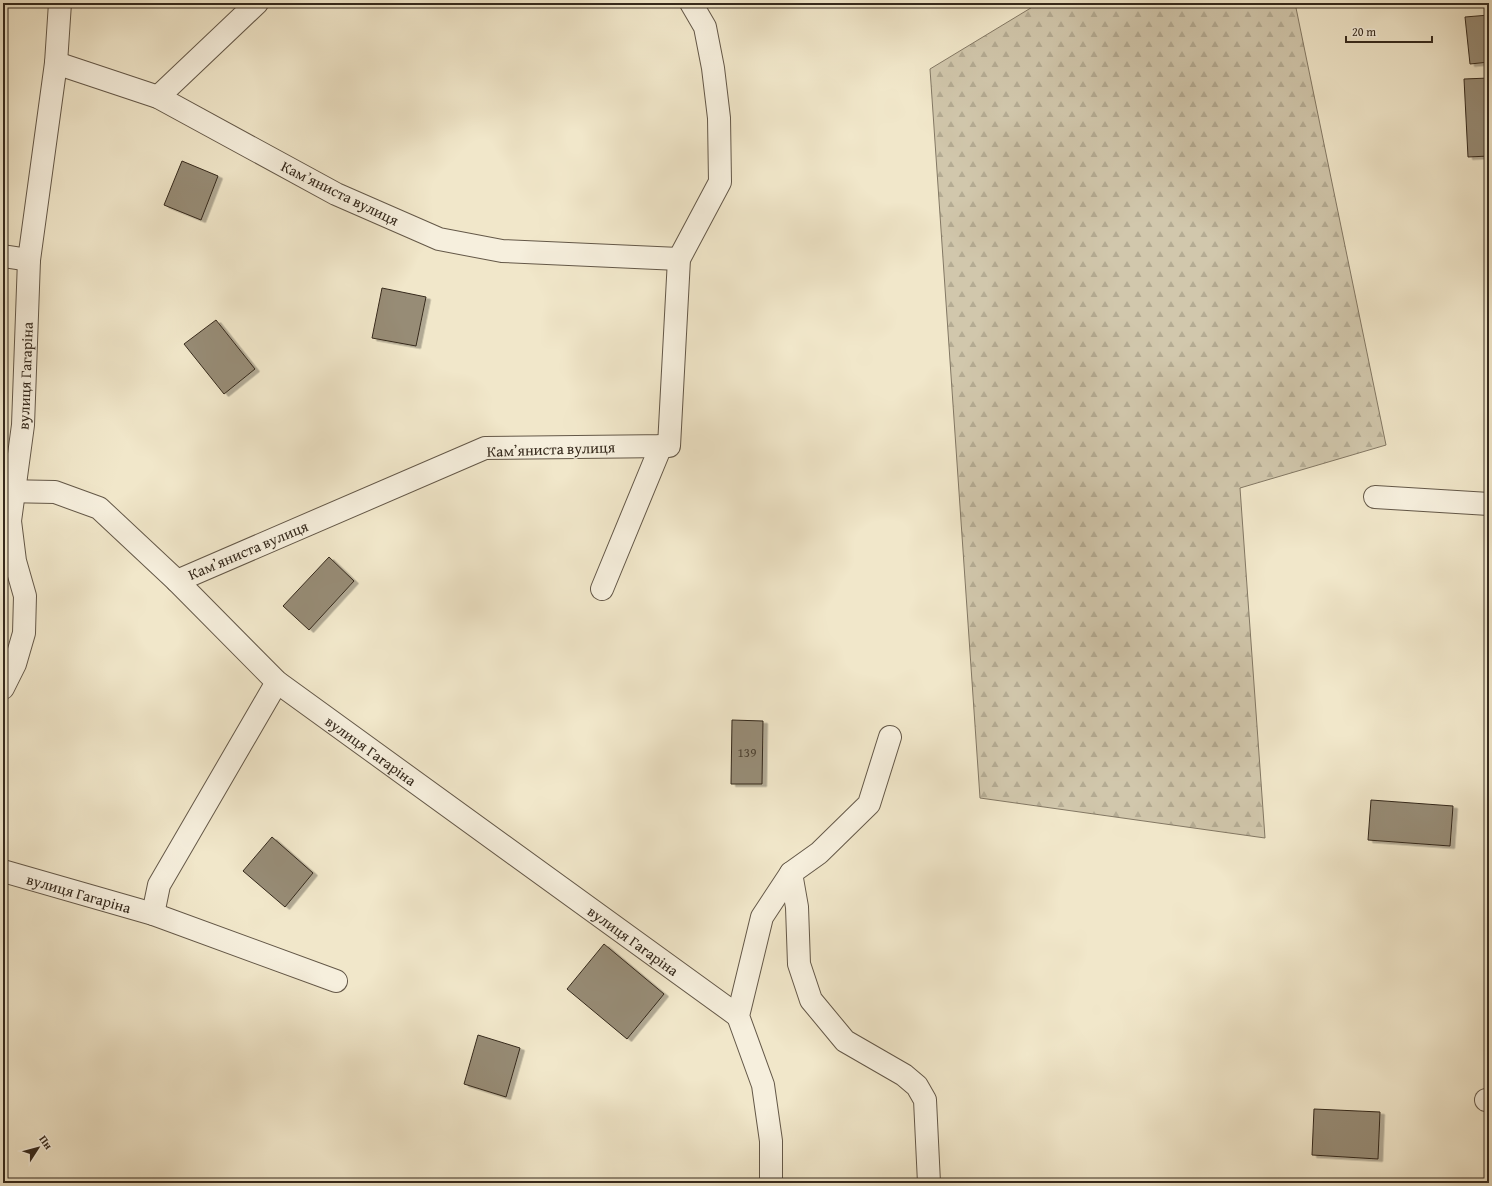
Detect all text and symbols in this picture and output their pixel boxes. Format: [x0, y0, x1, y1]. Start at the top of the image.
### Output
scale bar [1346, 18, 1432, 44]
text: 20 m [1352, 23, 1376, 40]
street label: Камʼяниста вулиця [278, 155, 403, 231]
street label: вулиця Гагаріна [12, 321, 37, 431]
street label: Камʼяниста вулиця [486, 436, 616, 462]
street label: Камʼяниста вулиця [185, 515, 312, 585]
street label: вулиця Гагаріна [321, 710, 422, 791]
house number: 139 [738, 743, 756, 762]
street label: вулиця Гагаріна [24, 868, 134, 918]
street label: вулиця Гагаріна [584, 900, 684, 981]
north arrow [18, 1128, 58, 1168]
text: Пн [35, 1132, 57, 1153]

